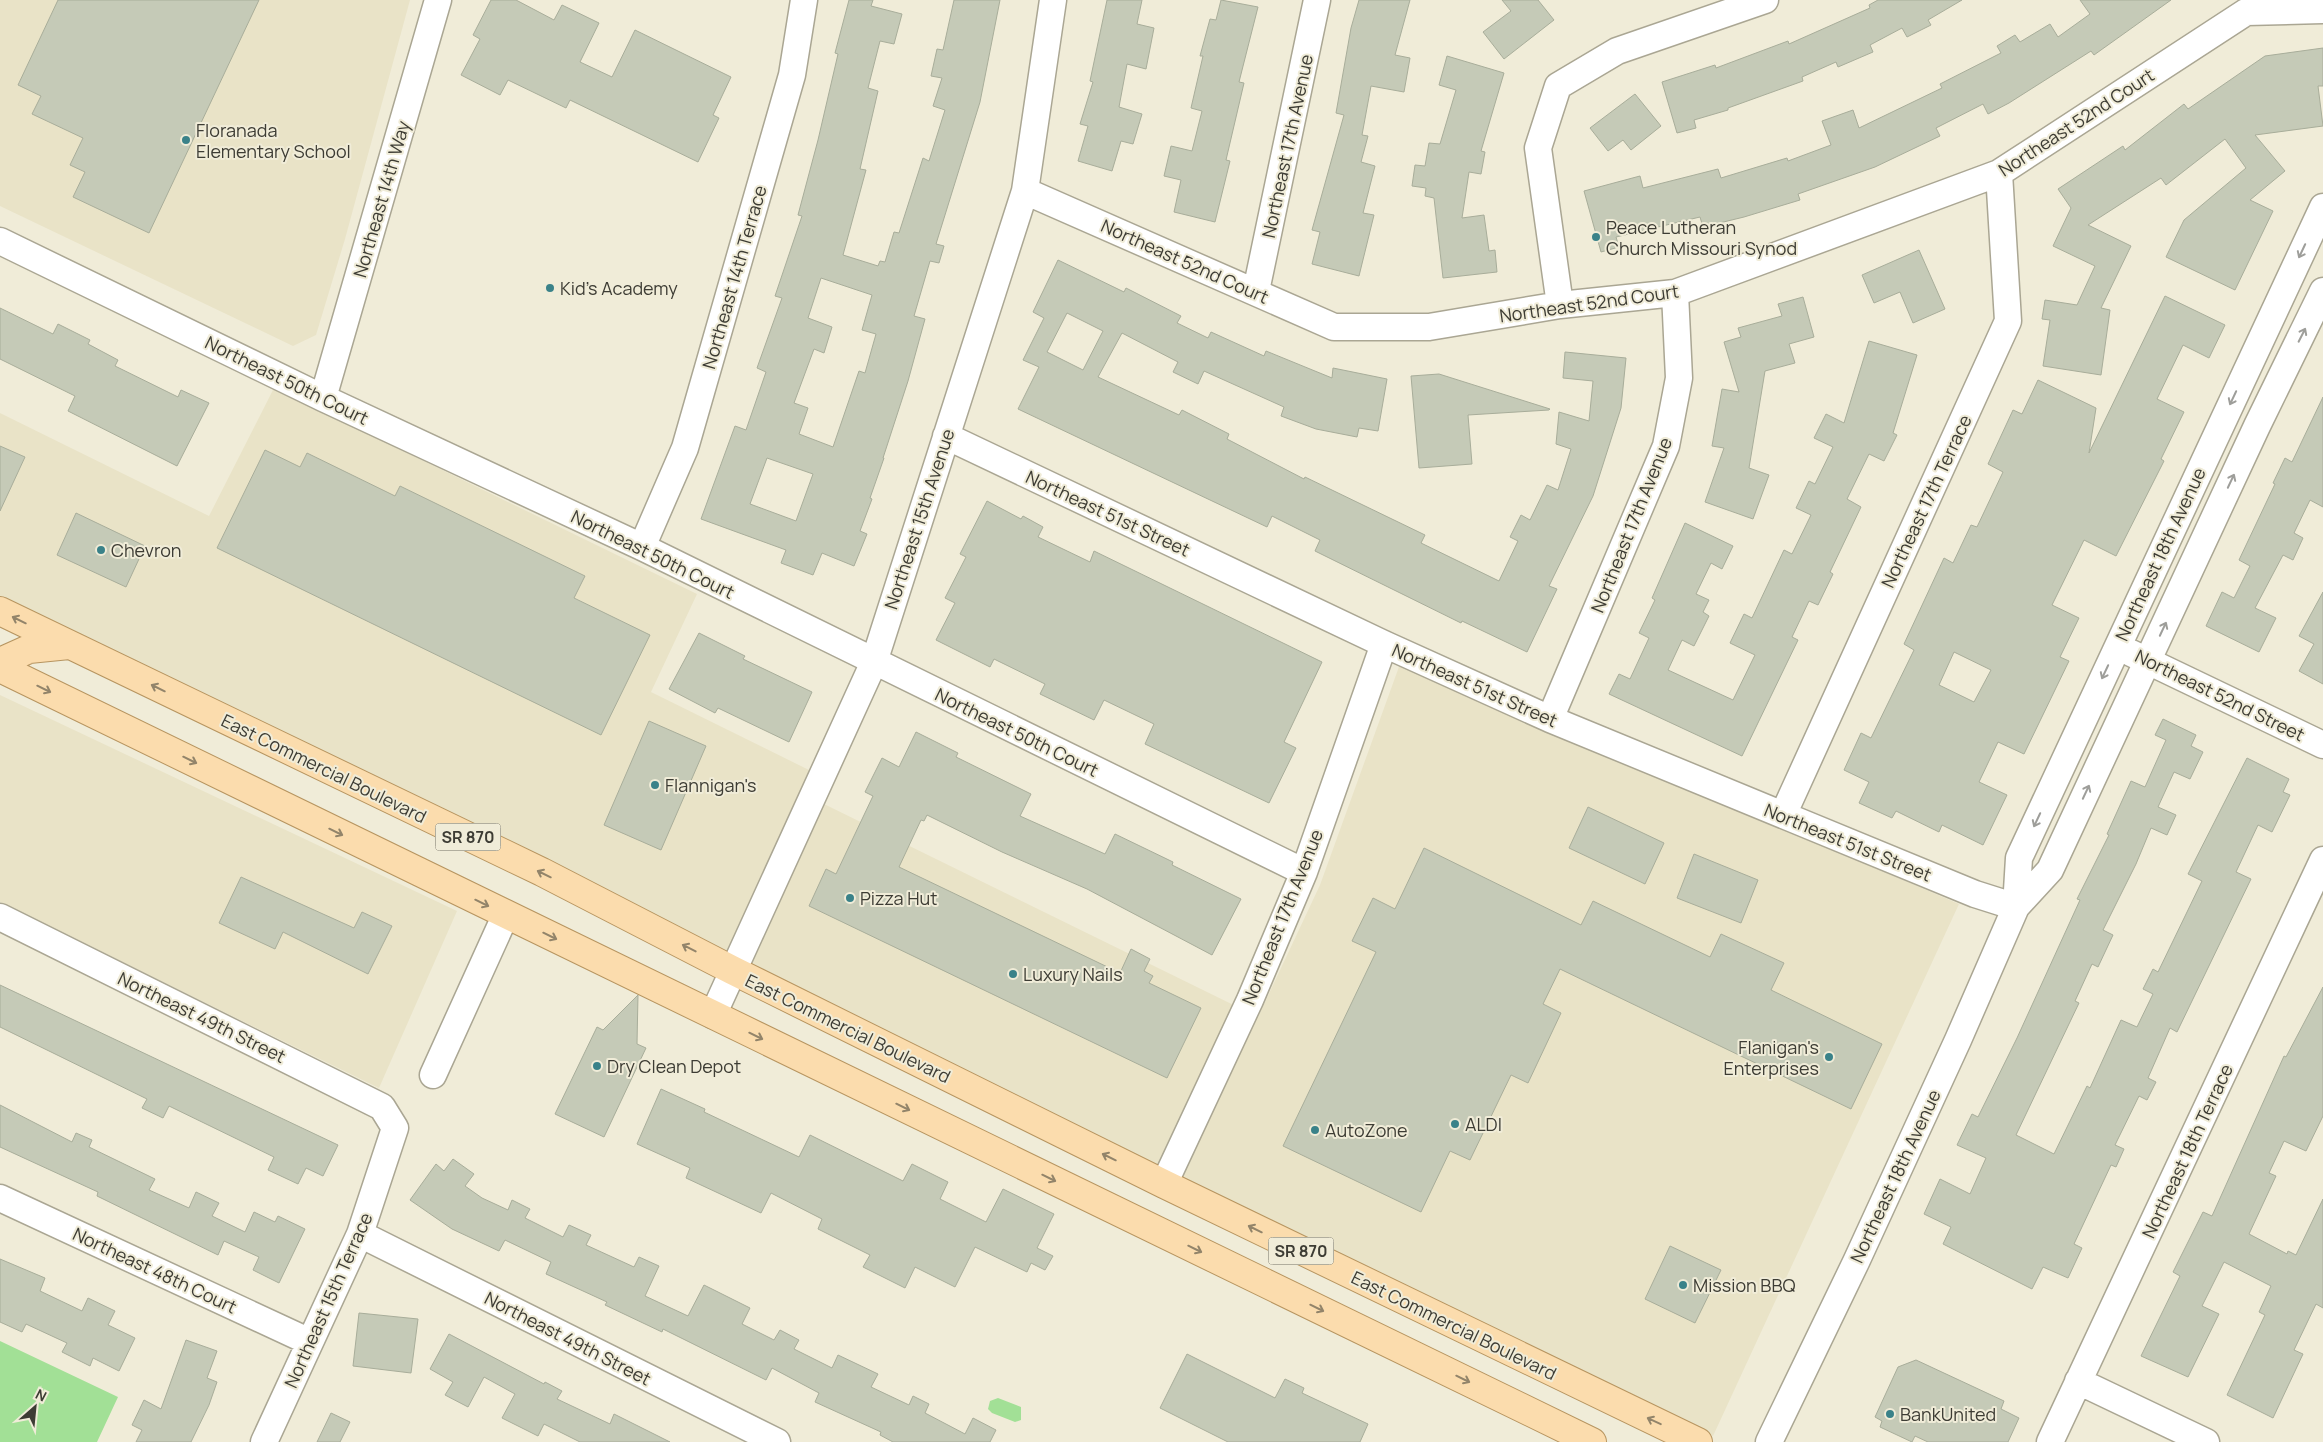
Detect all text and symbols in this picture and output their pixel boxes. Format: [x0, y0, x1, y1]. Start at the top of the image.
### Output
street label: Northeast 17th Avenue [1256, 52, 1318, 240]
street label: Northeast 52nd Court [1994, 63, 2158, 181]
street label: Northeast 14th Way [347, 117, 415, 280]
place label: Floranada Elementary School [196, 118, 351, 163]
marker: Floranada Elementary School [180, 134, 192, 146]
street label: Northeast 14th Terrace [696, 182, 772, 372]
street label: Northeast 52nd Court [1097, 213, 1273, 309]
place label: Peace Lutheran Church Missouri Synod [1606, 215, 1797, 260]
marker: Peace Lutheran Church Missouri Synod [1590, 231, 1602, 243]
one-way arrow [2297, 243, 2307, 258]
place label: Kid's Academy [560, 276, 678, 300]
street label: Northeast 52nd Court [1498, 279, 1680, 327]
marker: Kid's Academy [544, 282, 556, 294]
one-way arrow [2297, 328, 2307, 343]
street label: Northeast 50th Court [201, 330, 373, 430]
one-way arrow [2228, 390, 2237, 405]
street label: Northeast 17th Terrace [1875, 411, 1977, 591]
street label: Northeast 15th Avenue [878, 426, 960, 612]
street label: Northeast 17th Avenue [1585, 434, 1677, 616]
street label: Northeast 18th Avenue [2109, 463, 2211, 645]
street label: Northeast 51st Street [1022, 464, 1194, 562]
one-way arrow [2226, 474, 2236, 489]
street label: Northeast 50th Court [567, 504, 739, 604]
place label: Chevron [111, 538, 182, 562]
marker: Chevron [95, 544, 107, 556]
one-way arrow [12, 615, 27, 625]
one-way arrow [2158, 622, 2168, 637]
street label: Northeast 51st Street [1389, 638, 1561, 732]
street label: Northeast 52nd Street [2131, 643, 2309, 747]
one-way arrow [2099, 664, 2109, 679]
street label: Northeast 50th Court [931, 682, 1103, 782]
one-way arrow [151, 683, 166, 693]
one-way arrow [36, 685, 51, 695]
street label: East Commercial Boulevard [217, 708, 431, 828]
one-way arrow [182, 756, 197, 766]
place label: Flannigan's [665, 773, 756, 797]
marker: Flannigan's [649, 779, 661, 791]
one-way arrow [2082, 785, 2091, 800]
street label: Northeast 51st Street [1761, 797, 1935, 887]
one-way arrow [2031, 812, 2041, 827]
road number: SR 870 [436, 824, 500, 850]
street label: Northeast 17th Avenue [1236, 826, 1328, 1008]
one-way arrow [328, 827, 343, 837]
one-way arrow [537, 869, 552, 879]
place label: Pizza Hut [860, 886, 937, 910]
marker: Pizza Hut [844, 892, 856, 904]
one-way arrow [474, 899, 489, 908]
one-way arrow [542, 932, 557, 941]
one-way arrow [682, 943, 697, 952]
place label: Luxury Nails [1023, 962, 1123, 986]
street label: Northeast 49th Street [114, 966, 290, 1068]
street label: East Commercial Boulevard [741, 968, 955, 1088]
marker: Luxury Nails [1007, 968, 1019, 980]
one-way arrow [749, 1031, 764, 1041]
place label: Flanigan's Enterprises [1723, 1035, 1819, 1080]
marker: Flanigan's Enterprises [1823, 1051, 1835, 1063]
place label: Dry Clean Depot [607, 1054, 741, 1078]
marker: Dry Clean Depot [591, 1060, 603, 1072]
street label: Northeast 18th Terrace [2136, 1060, 2238, 1242]
street label: Northeast 18th Avenue [1844, 1085, 1946, 1267]
one-way arrow [895, 1103, 910, 1112]
place label: ALDI [1465, 1112, 1502, 1136]
place label: AutoZone [1325, 1118, 1407, 1142]
marker: ALDI [1449, 1118, 1461, 1130]
marker: AutoZone [1309, 1124, 1321, 1136]
one-way arrow [1102, 1152, 1117, 1161]
one-way arrow [1041, 1174, 1056, 1183]
street label: Northeast 15th Terrace [278, 1209, 378, 1391]
street label: Northeast 48th Court [69, 1221, 241, 1319]
one-way arrow [1248, 1224, 1263, 1233]
road number: SR 870 [1268, 1238, 1334, 1264]
one-way arrow [1187, 1245, 1202, 1254]
street label: East Commercial Boulevard [1347, 1265, 1561, 1385]
place label: Mission BBQ [1693, 1273, 1795, 1297]
marker: Mission BBQ [1677, 1279, 1689, 1291]
street label: Northeast 49th Street [481, 1286, 655, 1390]
one-way arrow [1309, 1303, 1324, 1313]
one-way arrow [1455, 1375, 1470, 1384]
north arrow [10, 1382, 60, 1432]
text: N [32, 1384, 50, 1406]
place label: BankUnited [1900, 1402, 1996, 1426]
marker: BankUnited [1884, 1408, 1896, 1420]
one-way arrow [1647, 1416, 1662, 1425]

